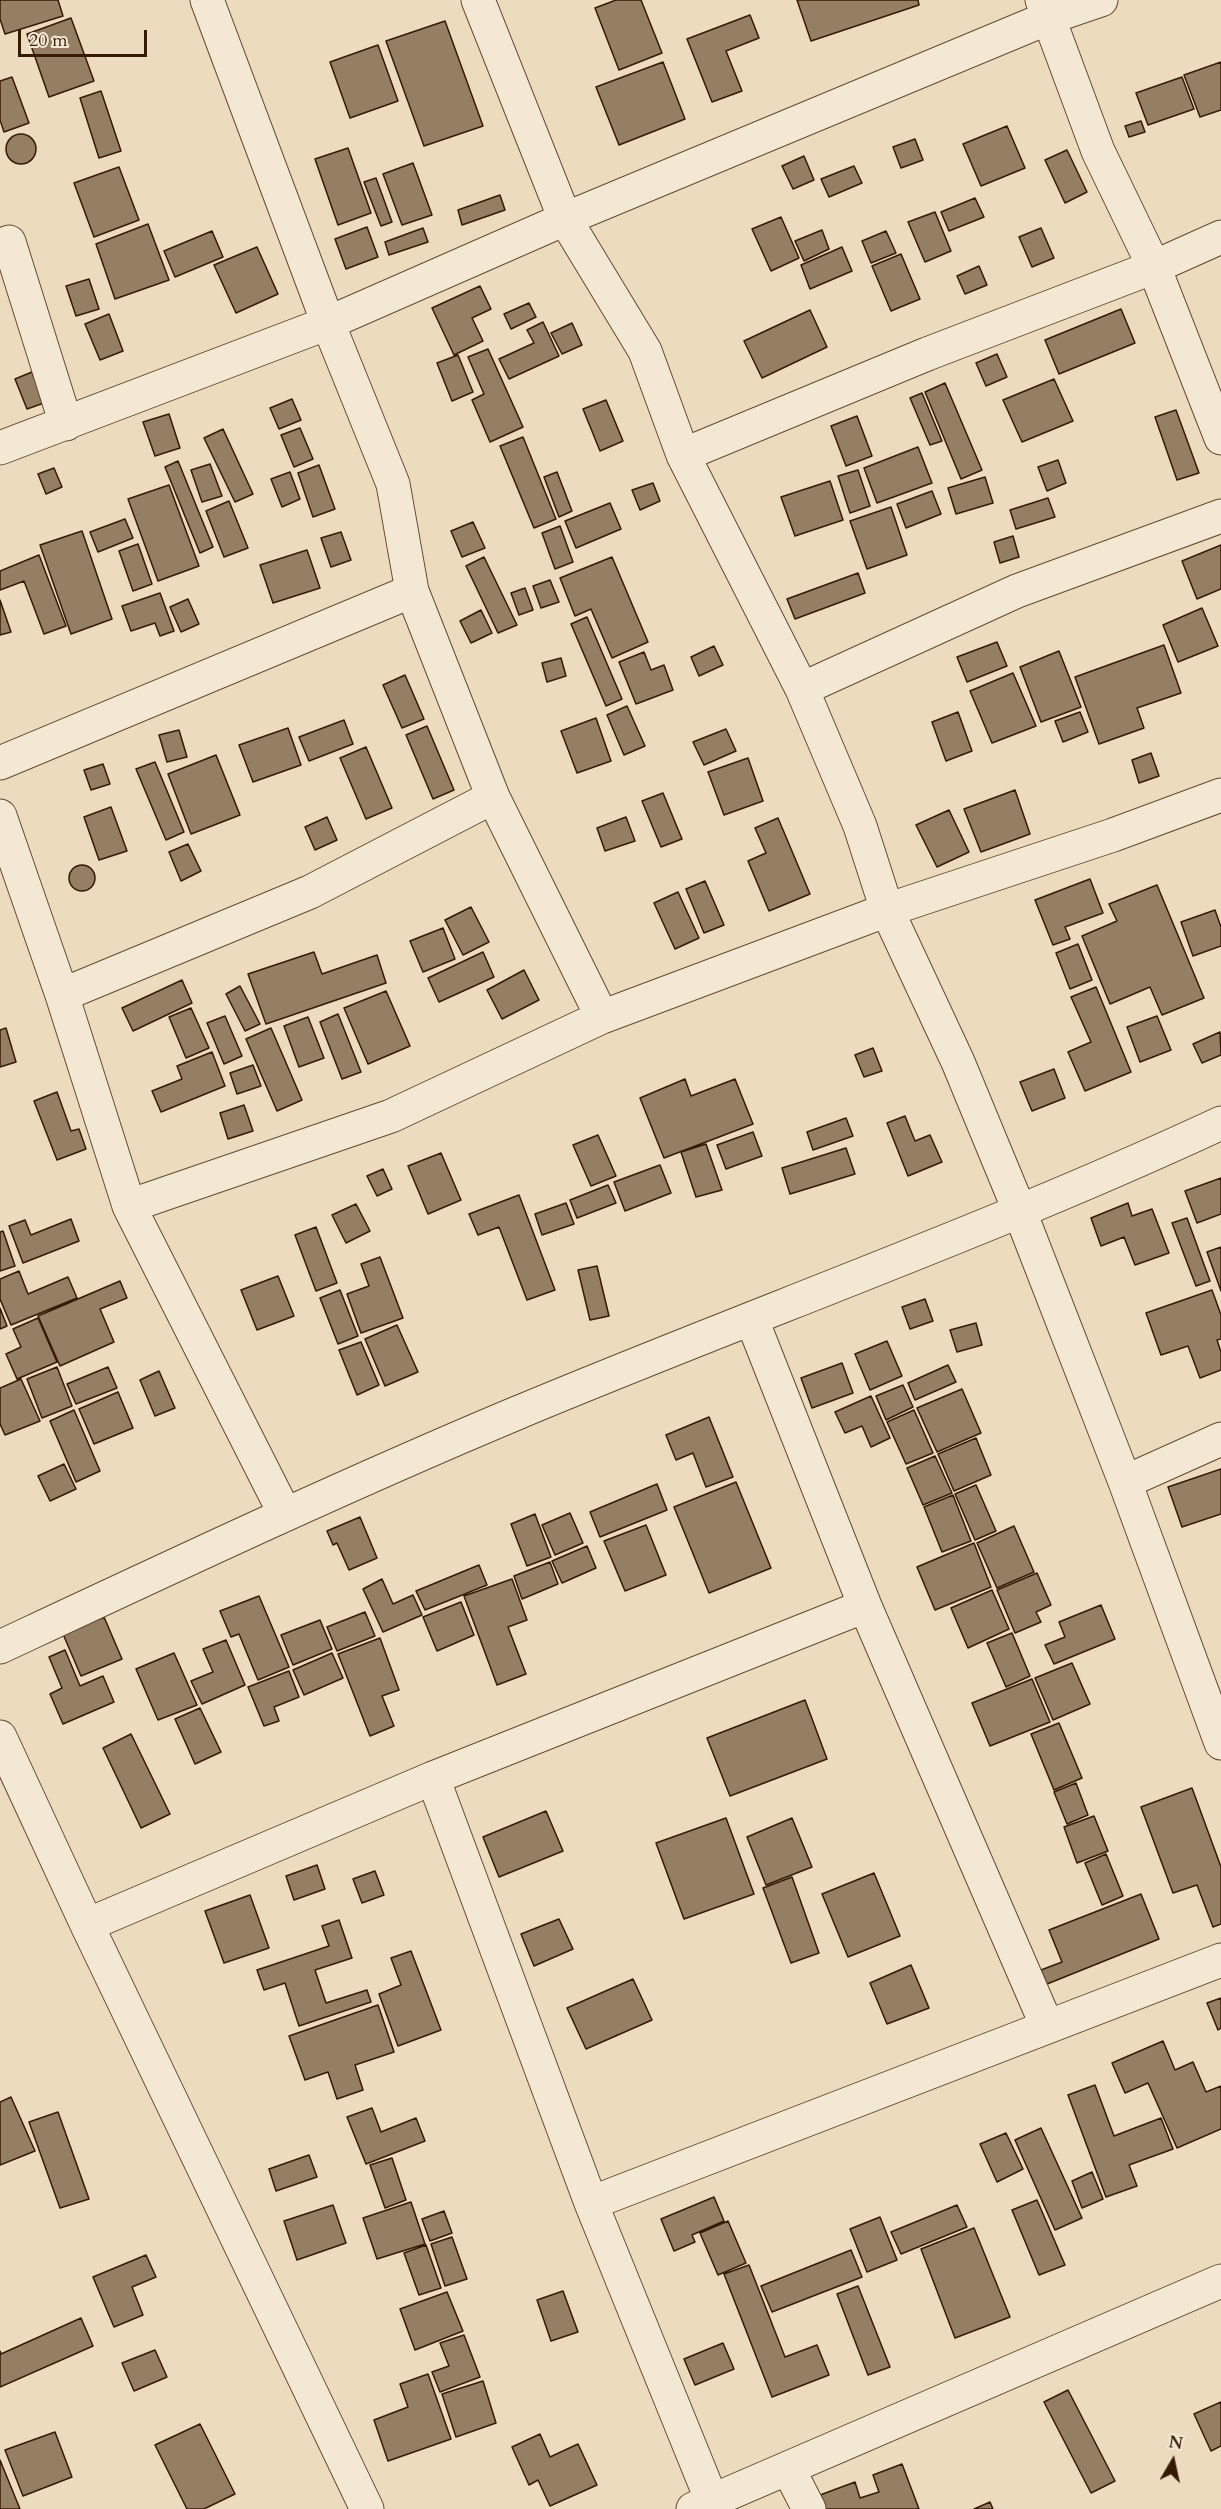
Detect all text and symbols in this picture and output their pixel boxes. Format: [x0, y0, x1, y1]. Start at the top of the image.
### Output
scale bar [21, 18, 150, 56]
text: 20 m [29, 28, 68, 53]
north arrow [1143, 2431, 1203, 2491]
text: N [1167, 2431, 1184, 2455]

